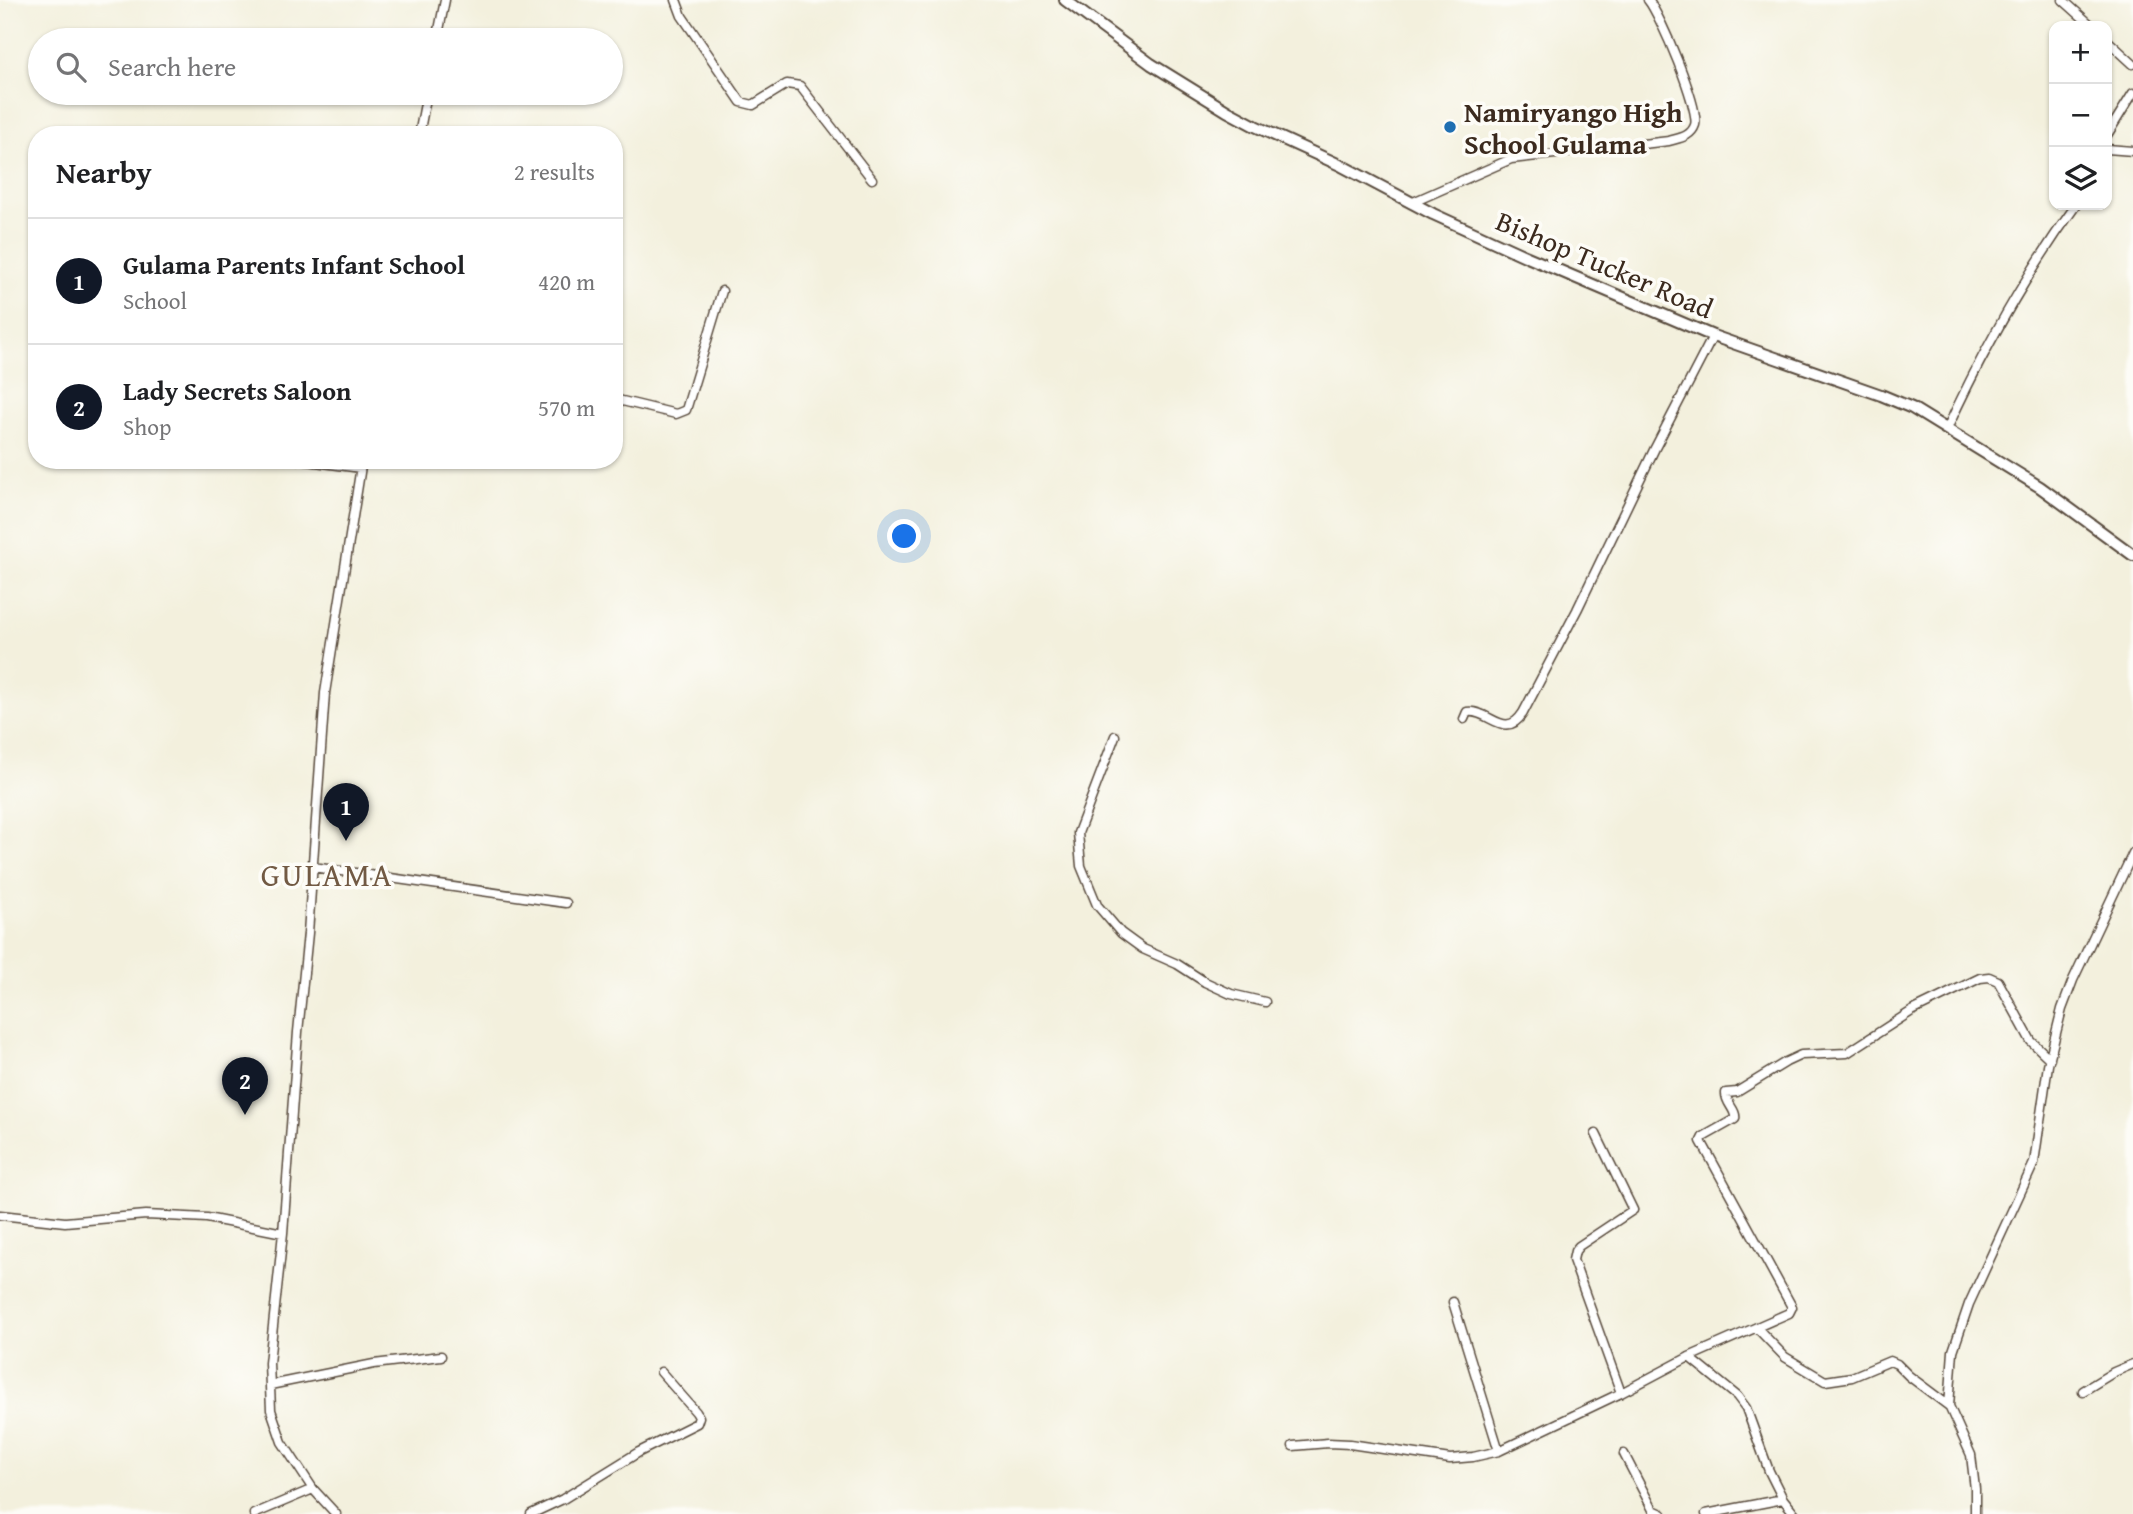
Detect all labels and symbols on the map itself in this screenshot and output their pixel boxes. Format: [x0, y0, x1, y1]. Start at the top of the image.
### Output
place label: Namiryango High School Gulama [1464, 91, 1683, 164]
marker: Namiryango High School Gulama [1442, 119, 1458, 135]
street label: Bishop Tucker Road [1490, 200, 1720, 328]
your location [887, 519, 921, 553]
pin: 1 [323, 783, 369, 841]
district label: GULAMA [261, 851, 393, 898]
pin: 2 [222, 1057, 268, 1115]

